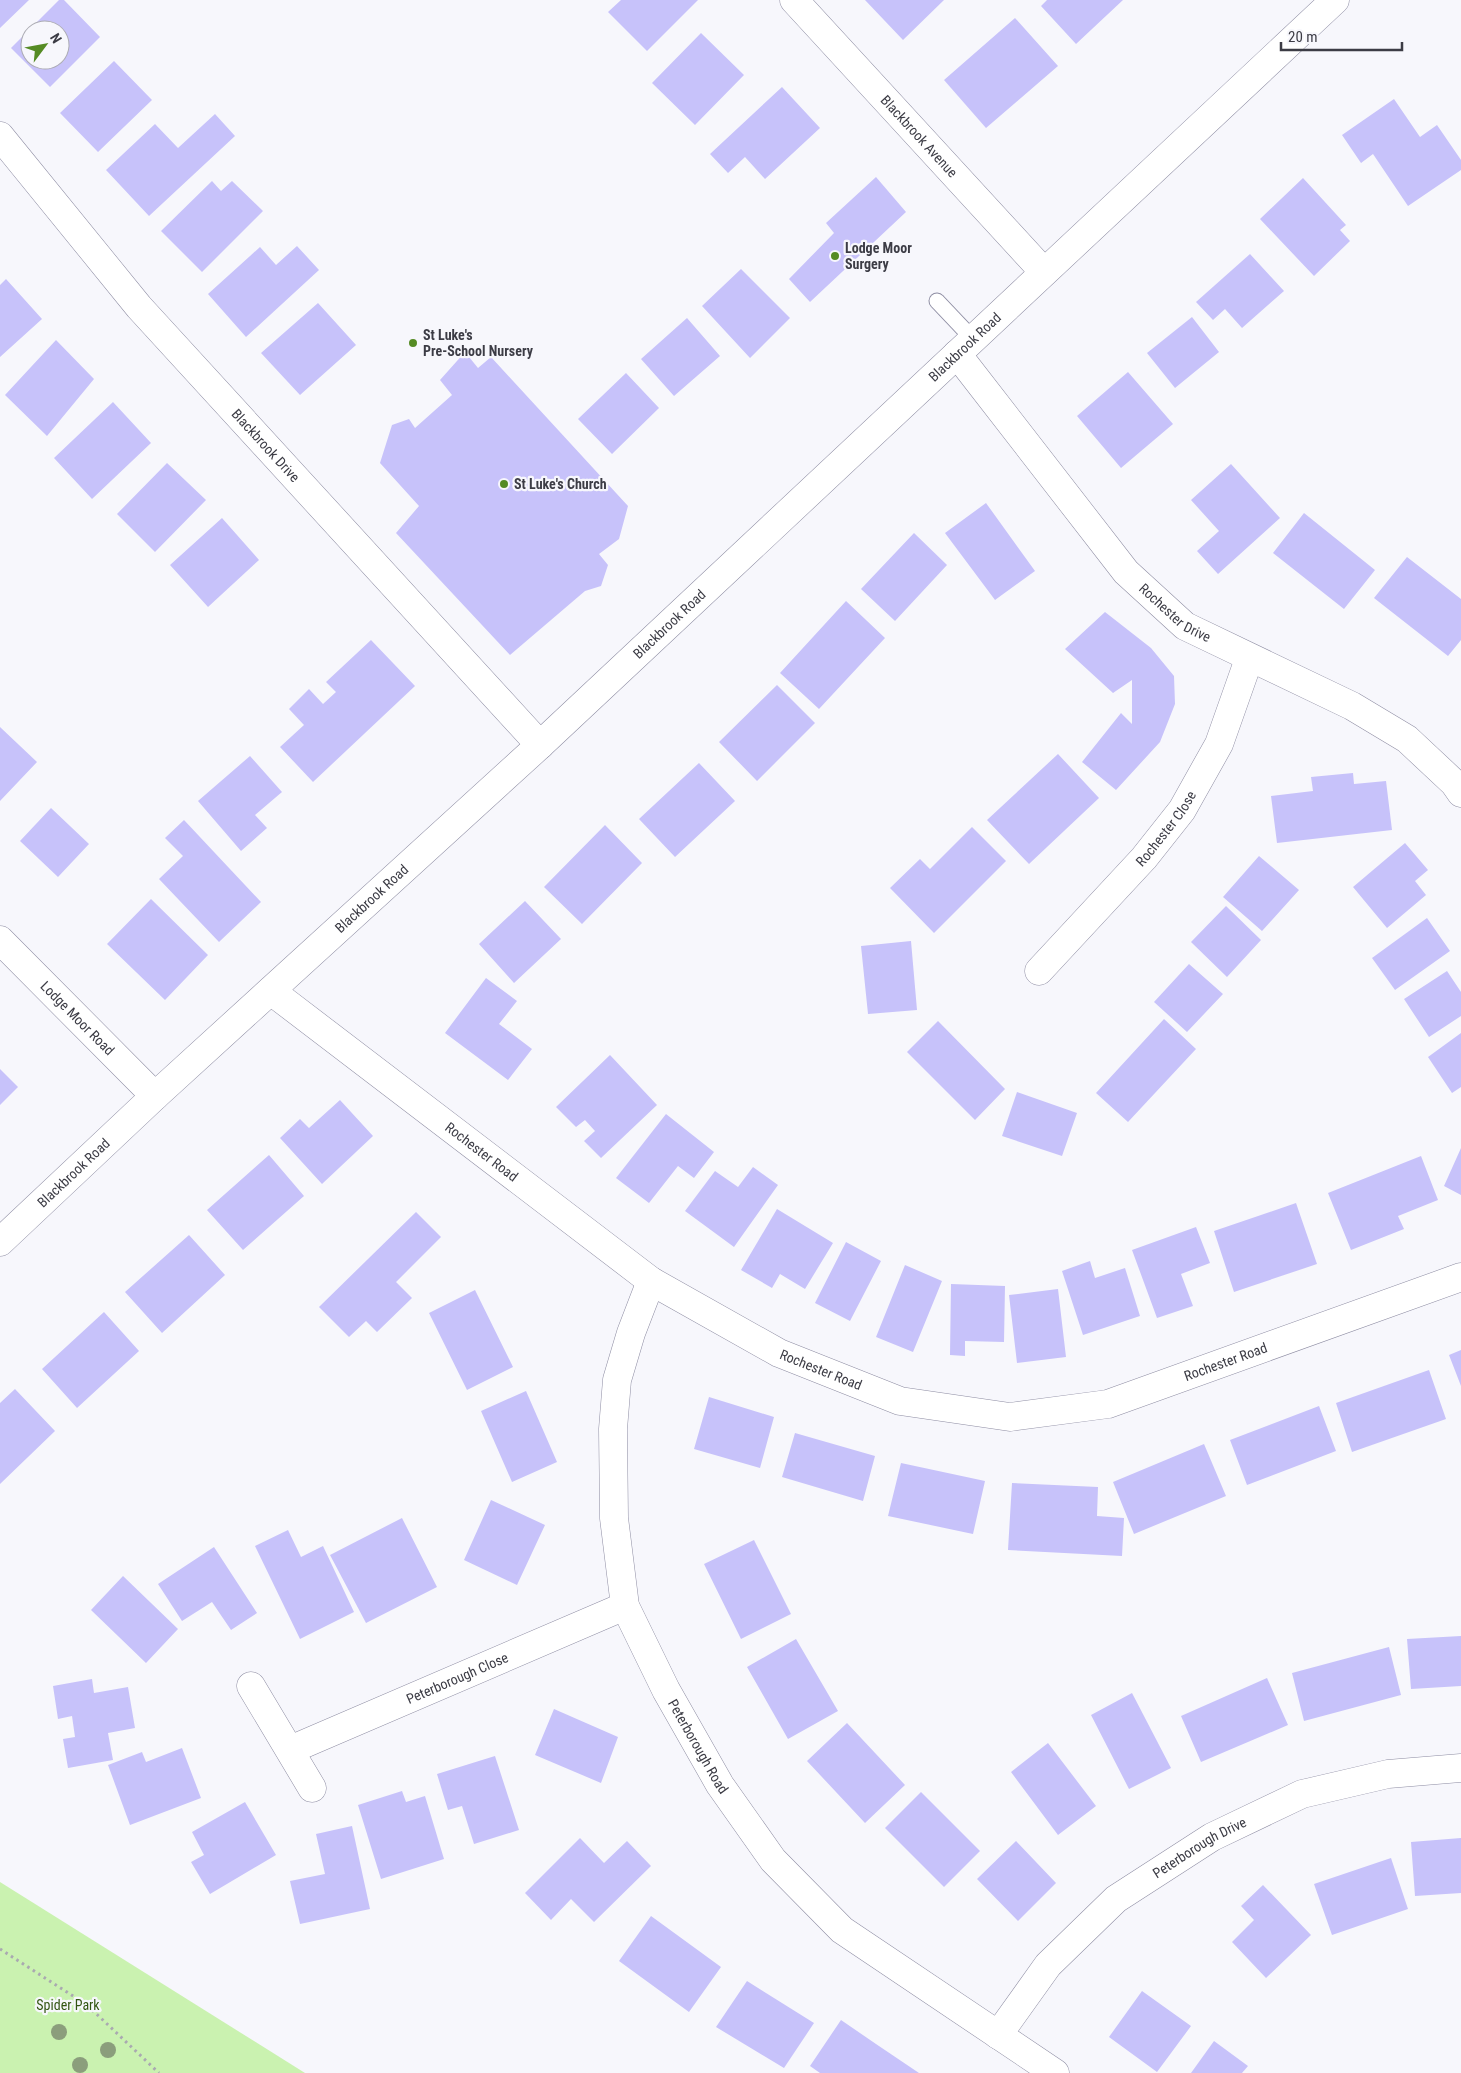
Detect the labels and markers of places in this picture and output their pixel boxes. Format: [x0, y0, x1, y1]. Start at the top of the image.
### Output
place label: Lodge Moor Surgery [845, 240, 912, 272]
marker: Lodge Moor Surgery [829, 250, 841, 262]
place label: St Luke's Pre-School Nursery [423, 327, 534, 359]
marker: St Luke's Pre-School Nursery [407, 337, 419, 349]
place label: St Luke's Church [514, 476, 607, 492]
marker: St Luke's Church [498, 478, 510, 490]

